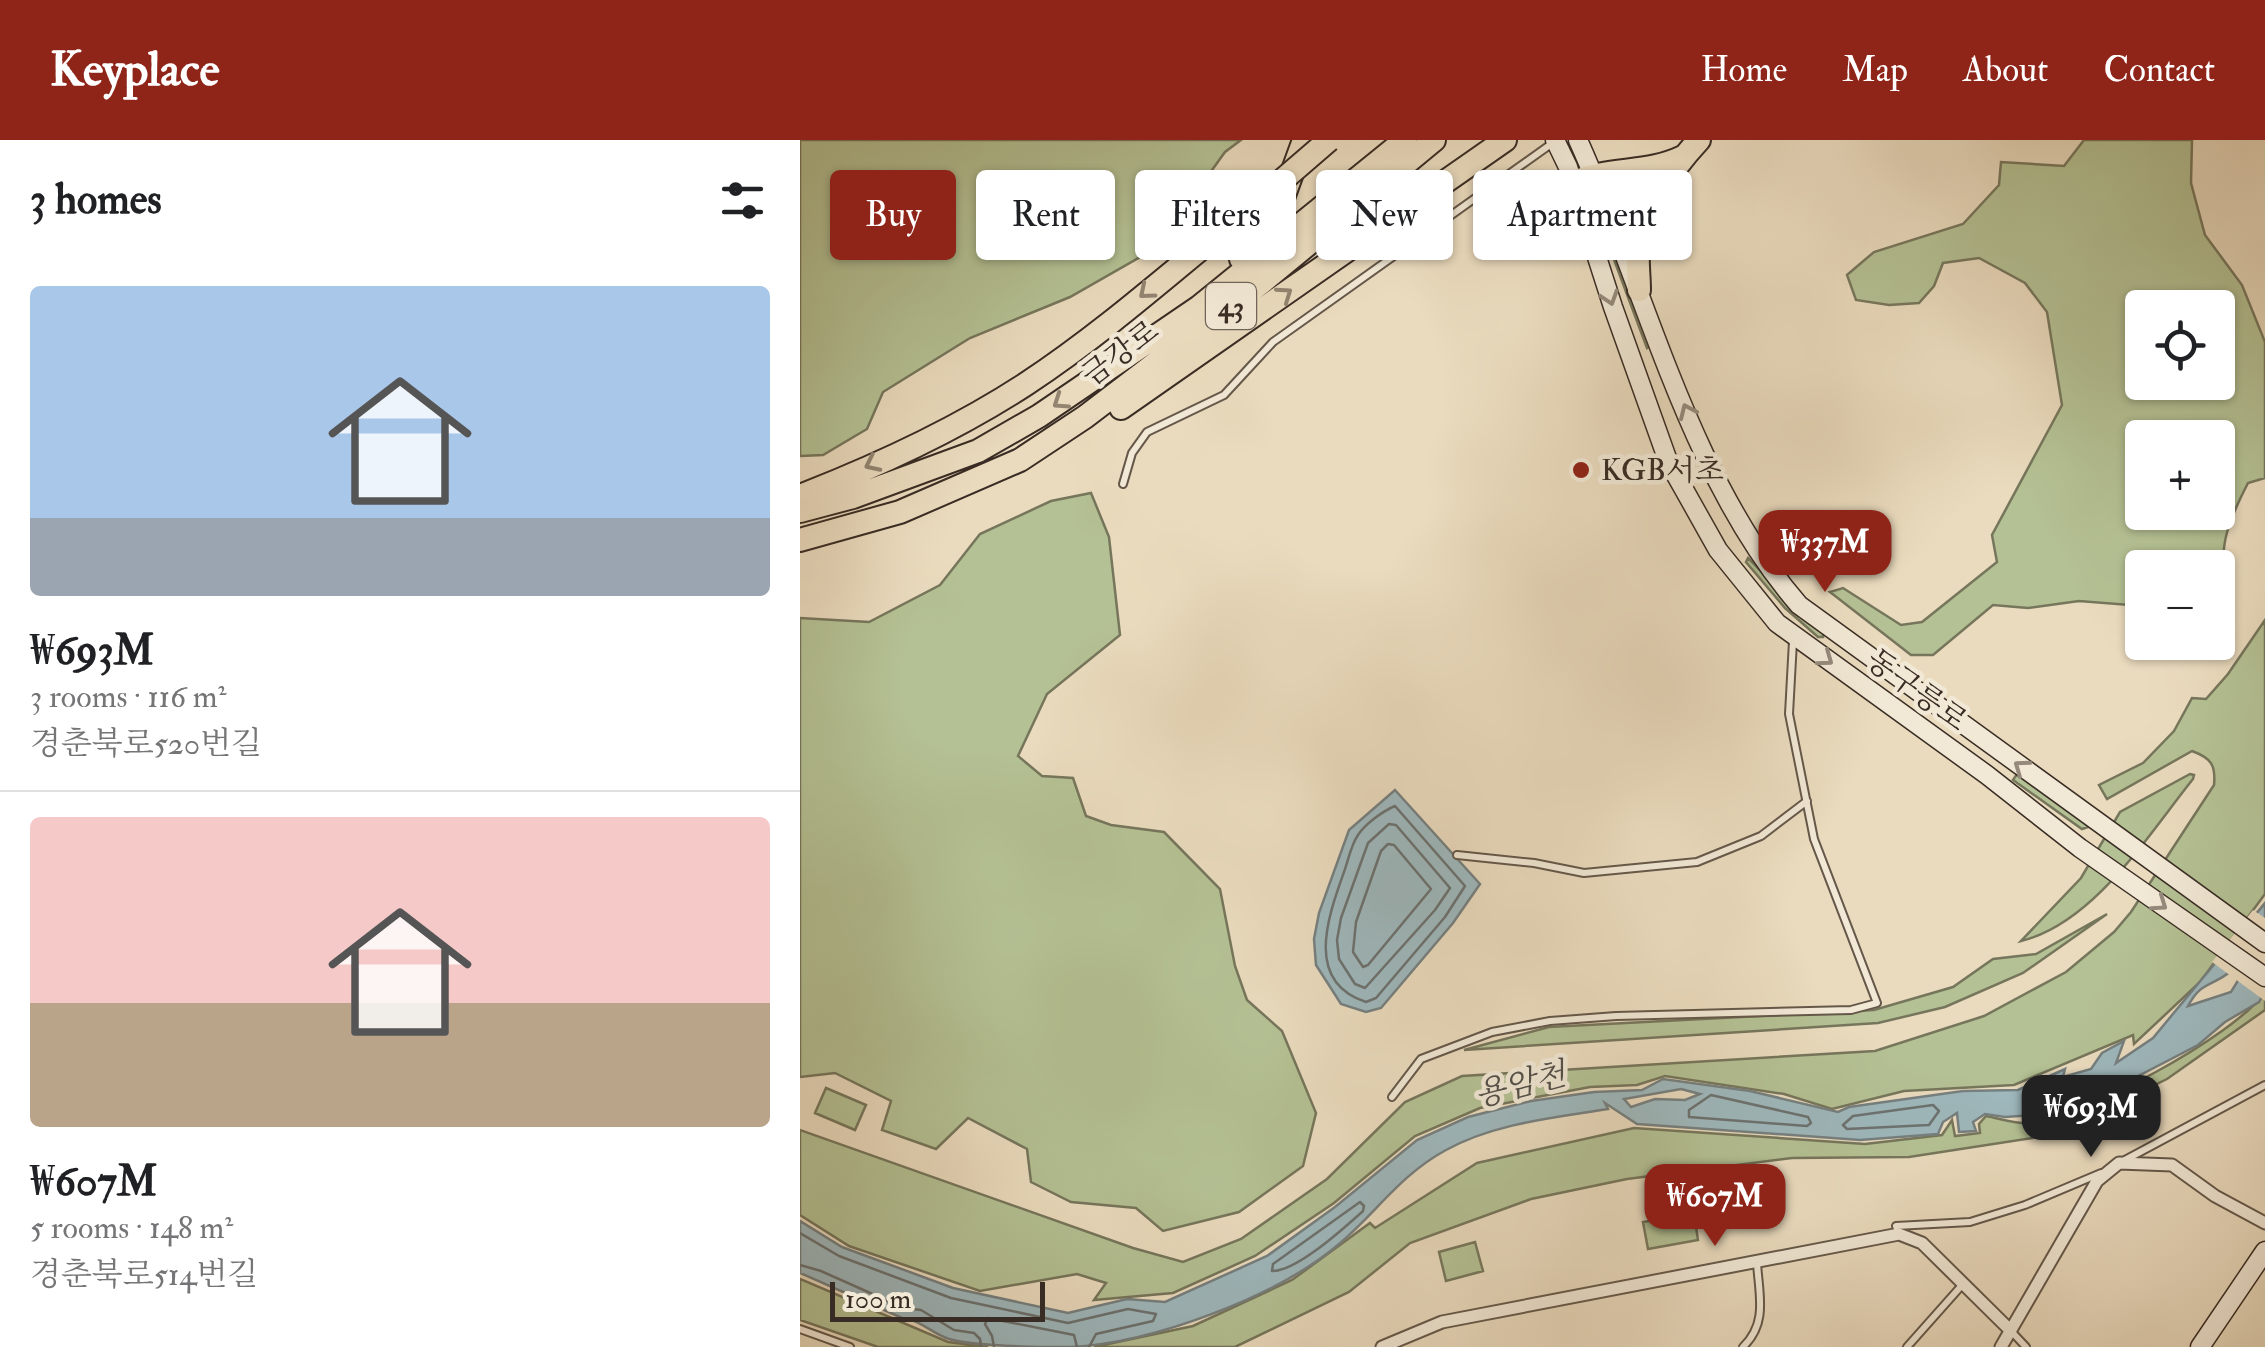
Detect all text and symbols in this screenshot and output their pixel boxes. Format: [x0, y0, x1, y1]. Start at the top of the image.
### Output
text: Keyplace [50, 40, 219, 100]
text: Home [1700, 48, 1787, 92]
text: Map [1842, 48, 1908, 92]
text: About [1963, 48, 2048, 92]
text: Contact [2103, 48, 2215, 92]
chip: Buy [830, 170, 956, 260]
chip: Rent [976, 170, 1115, 260]
chip: Filters [1135, 170, 1296, 260]
chip: New [1316, 170, 1453, 260]
chip: Apartment [1473, 170, 1692, 260]
icon: filters [715, 173, 770, 228]
text: 3 homes [30, 174, 162, 226]
one-way arrow [1140, 280, 1158, 298]
road number: 43 [1206, 283, 1256, 329]
one-way arrow [1274, 288, 1293, 306]
one-way arrow [1598, 288, 1618, 305]
map controls [2125, 290, 2235, 660]
button: locate [2125, 290, 2235, 400]
street label: 금강로 [1074, 312, 1166, 394]
icon: home [310, 351, 490, 531]
one-way arrow [1053, 389, 1071, 408]
one-way arrow [1679, 403, 1699, 421]
button: + [2125, 420, 2235, 530]
one-way arrow [865, 452, 883, 472]
place label: KGB서초 [1601, 452, 1724, 489]
marker: KGB서초 [1570, 459, 1592, 481]
pin: ₩337M [1755, 510, 1895, 595]
text: ₩337M [1780, 522, 1870, 562]
button: − [2125, 550, 2235, 660]
text: ₩693M [30, 625, 154, 677]
street label: 동구릉로 [1859, 641, 1974, 739]
one-way arrow [1815, 646, 1834, 665]
text: 3 rooms · 116 m² [30, 677, 227, 717]
text: 경춘북로520번길 [30, 724, 262, 764]
one-way arrow [2013, 760, 2032, 779]
icon: home [310, 882, 490, 1062]
one-way arrow [2149, 891, 2168, 910]
water label: 용암천 [1470, 1054, 1572, 1116]
pin: ₩693M [2021, 1075, 2161, 1160]
text: ₩693M [2044, 1087, 2138, 1127]
text: ₩607M [30, 1156, 157, 1208]
pin: ₩607M [1645, 1164, 1785, 1249]
text: ₩607M [1666, 1176, 1764, 1216]
text: 5 rooms · 148 m² [30, 1208, 233, 1248]
text: 경춘북로514번길 [30, 1255, 258, 1295]
scale bar [830, 1277, 1045, 1322]
text: 100 m [845, 1282, 911, 1317]

